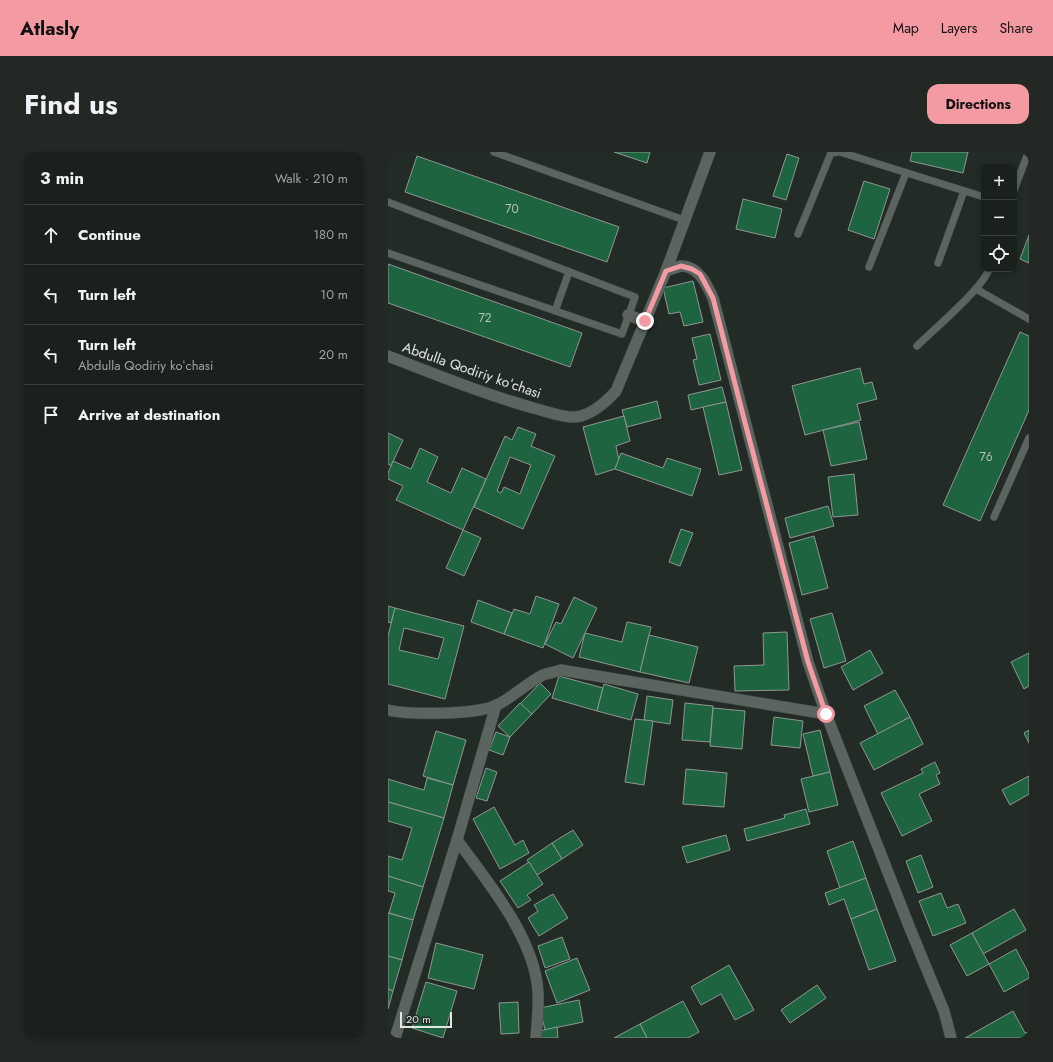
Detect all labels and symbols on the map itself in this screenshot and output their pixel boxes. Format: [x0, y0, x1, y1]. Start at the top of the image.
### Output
house number: 70 [505, 200, 519, 218]
house number: 72 [478, 309, 492, 327]
route end [636, 312, 654, 330]
street label: Abdulla Qodiriy koʻchasi [400, 337, 544, 403]
house number: 76 [979, 448, 993, 466]
route start [817, 705, 835, 723]
scale bar [400, 1010, 452, 1029]

